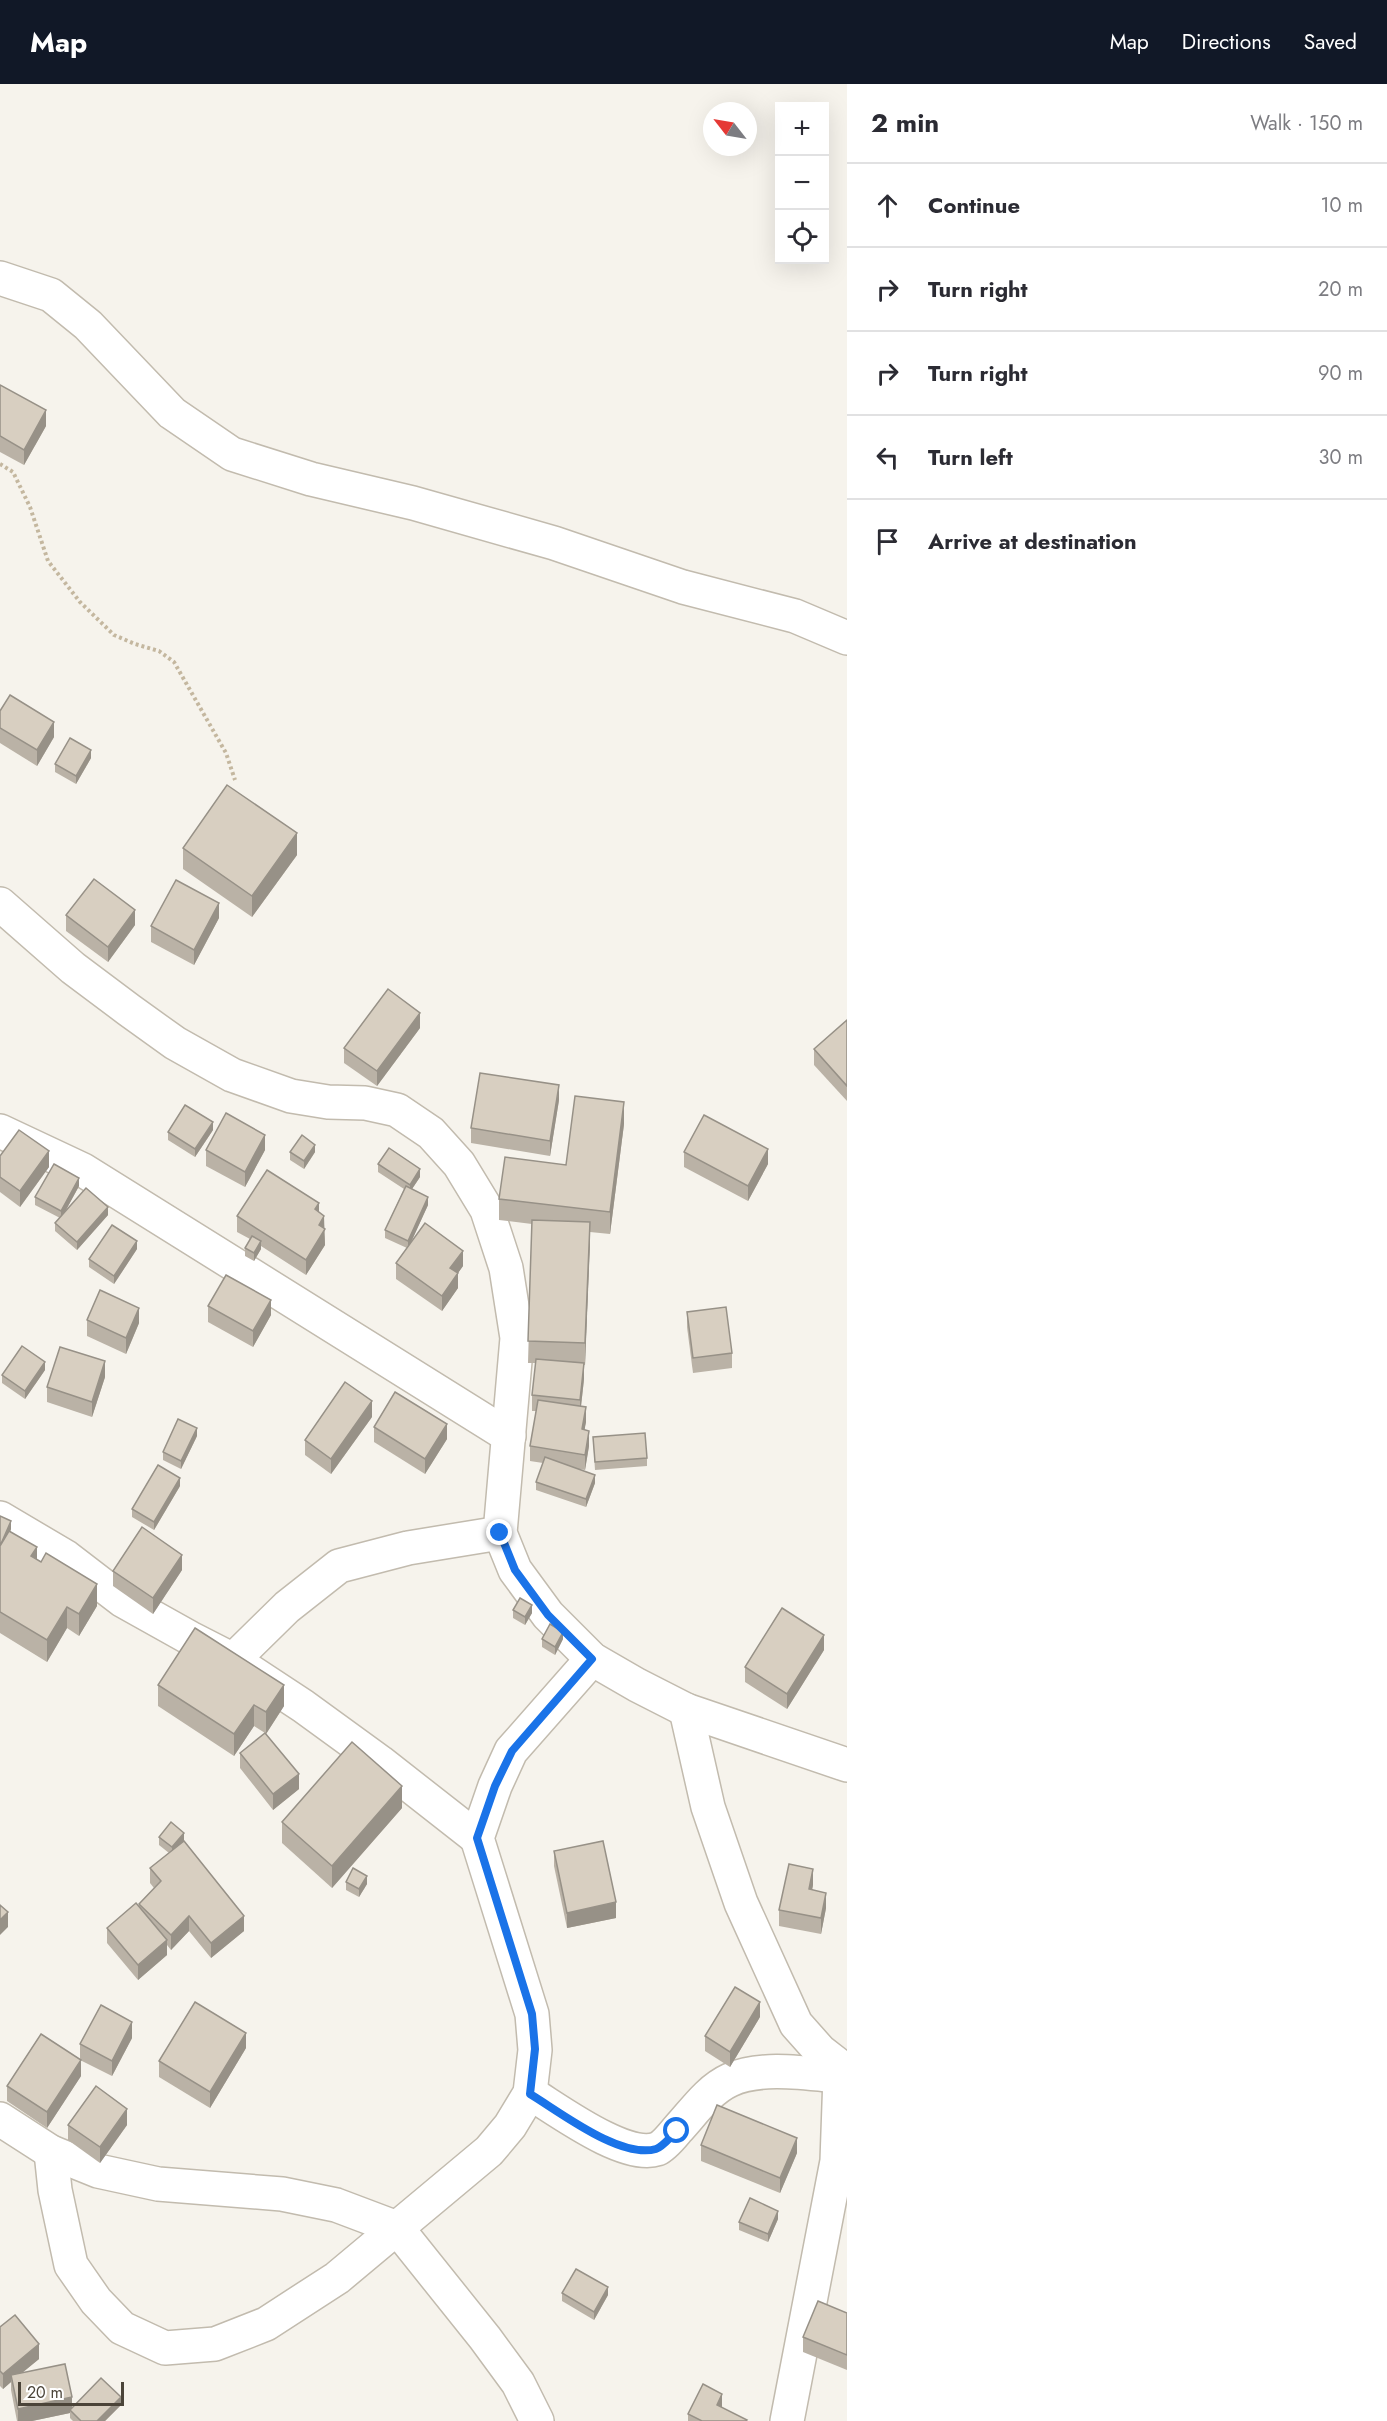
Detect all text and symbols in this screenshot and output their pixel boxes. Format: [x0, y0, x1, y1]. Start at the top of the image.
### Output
text: Map [30, 22, 87, 63]
text: Map [1110, 27, 1149, 57]
text: Directions [1182, 27, 1271, 57]
text: Saved [1304, 27, 1357, 57]
north arrow [703, 102, 757, 156]
map controls [775, 102, 829, 264]
button: + [775, 102, 829, 156]
text: 2 min [871, 104, 939, 142]
text: Walk · 150 m [1250, 109, 1363, 138]
button: − [775, 156, 829, 210]
icon: ahead [871, 189, 904, 222]
text: Continue [928, 189, 1020, 221]
text: 10 m [1320, 191, 1363, 220]
button: locate [775, 210, 829, 264]
icon: right [871, 273, 904, 306]
text: Turn right [928, 273, 1028, 305]
text: 20 m [1318, 275, 1363, 304]
icon: right [871, 357, 904, 390]
text: Turn right [928, 357, 1028, 389]
text: 90 m [1318, 359, 1363, 388]
icon: left [871, 441, 904, 474]
text: Turn left [928, 441, 1013, 473]
text: 30 m [1318, 443, 1363, 472]
icon: arrive [871, 525, 904, 558]
text: Arrive at destination [928, 525, 1137, 557]
route end [486, 1519, 512, 1545]
route start [663, 2117, 689, 2143]
scale bar [18, 2379, 124, 2406]
text: 20 m [27, 2381, 63, 2404]

